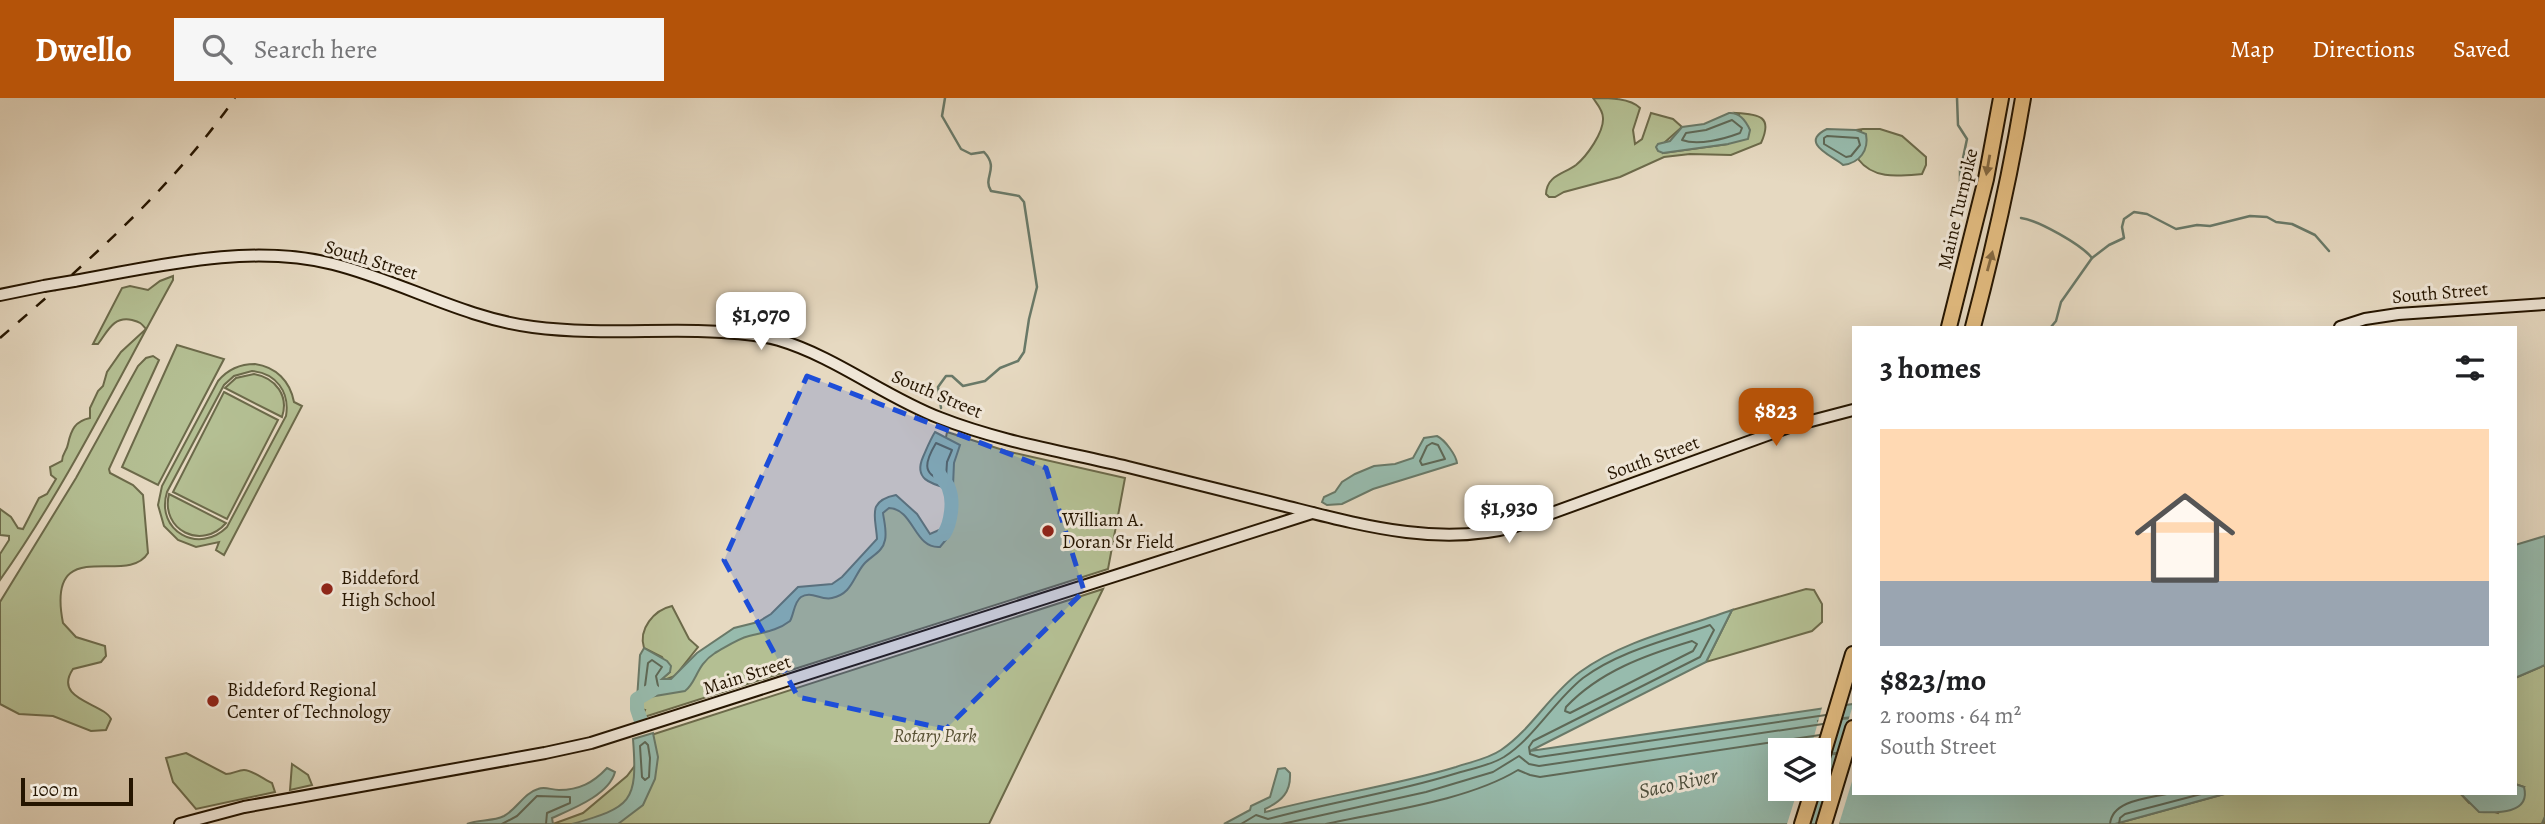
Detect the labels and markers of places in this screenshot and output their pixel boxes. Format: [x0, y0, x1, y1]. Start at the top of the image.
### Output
pin: $1,070 [704, 292, 818, 352]
pin: $823 [1735, 388, 1817, 448]
pin: $1,930 [1452, 486, 1566, 545]
place label: William A. Doran Sr Field [1061, 507, 1175, 555]
marker: William A. Doran Sr Field [1040, 523, 1056, 539]
place label: Biddeford High School [341, 565, 436, 613]
marker: Biddeford High School [319, 581, 335, 597]
place label: Biddeford Regional Center of Technology [227, 677, 391, 725]
marker: Biddeford Regional Center of Technology [205, 693, 221, 709]

